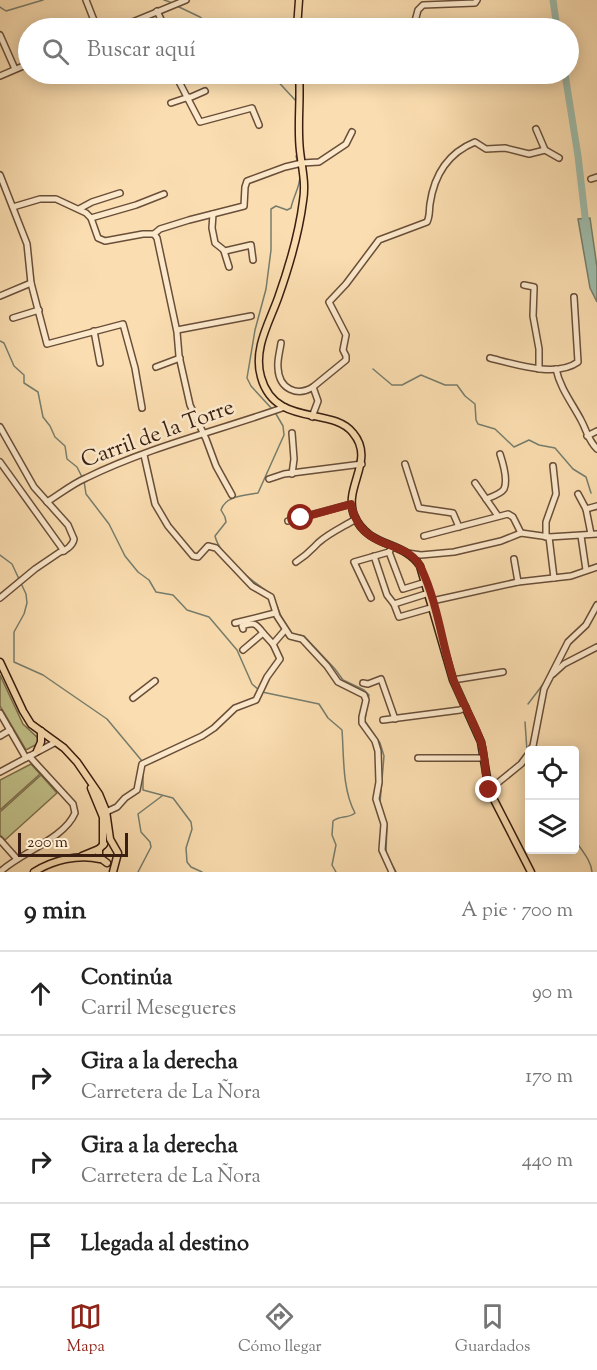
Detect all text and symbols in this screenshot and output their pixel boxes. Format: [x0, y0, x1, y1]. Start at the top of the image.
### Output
search box [18, 18, 579, 84]
icon: search [39, 35, 72, 68]
text: Buscar aquí [87, 35, 196, 67]
street label: Carril de la Torre [77, 392, 239, 478]
route start [287, 504, 313, 530]
map controls [525, 746, 579, 854]
button: locate [525, 746, 579, 800]
route end [475, 776, 501, 802]
button: layers [525, 800, 579, 854]
scale bar [18, 830, 128, 858]
text: 200 m [27, 832, 68, 855]
text: 9 min [24, 893, 86, 930]
text: A pie · 700 m [461, 897, 573, 926]
text: Continúa [81, 963, 172, 995]
icon: ahead [24, 977, 57, 1010]
text: 90 m [532, 979, 573, 1008]
text: Carril Mesegueres [81, 995, 236, 1024]
text: Gira a la derecha [81, 1047, 238, 1079]
icon: right [24, 1061, 57, 1094]
text: 170 m [525, 1063, 573, 1092]
text: Carretera de La Ñora [81, 1079, 261, 1108]
text: Gira a la derecha [81, 1131, 238, 1163]
icon: right [24, 1145, 57, 1178]
text: 440 m [522, 1147, 573, 1176]
text: Carretera de La Ñora [81, 1163, 261, 1192]
icon: arrive [24, 1229, 57, 1262]
text: Llegada al destino [81, 1229, 249, 1261]
tab: Mapa [67, 1300, 105, 1359]
tab: Cómo llegar [238, 1300, 322, 1359]
tab: Guardados [455, 1300, 530, 1359]

